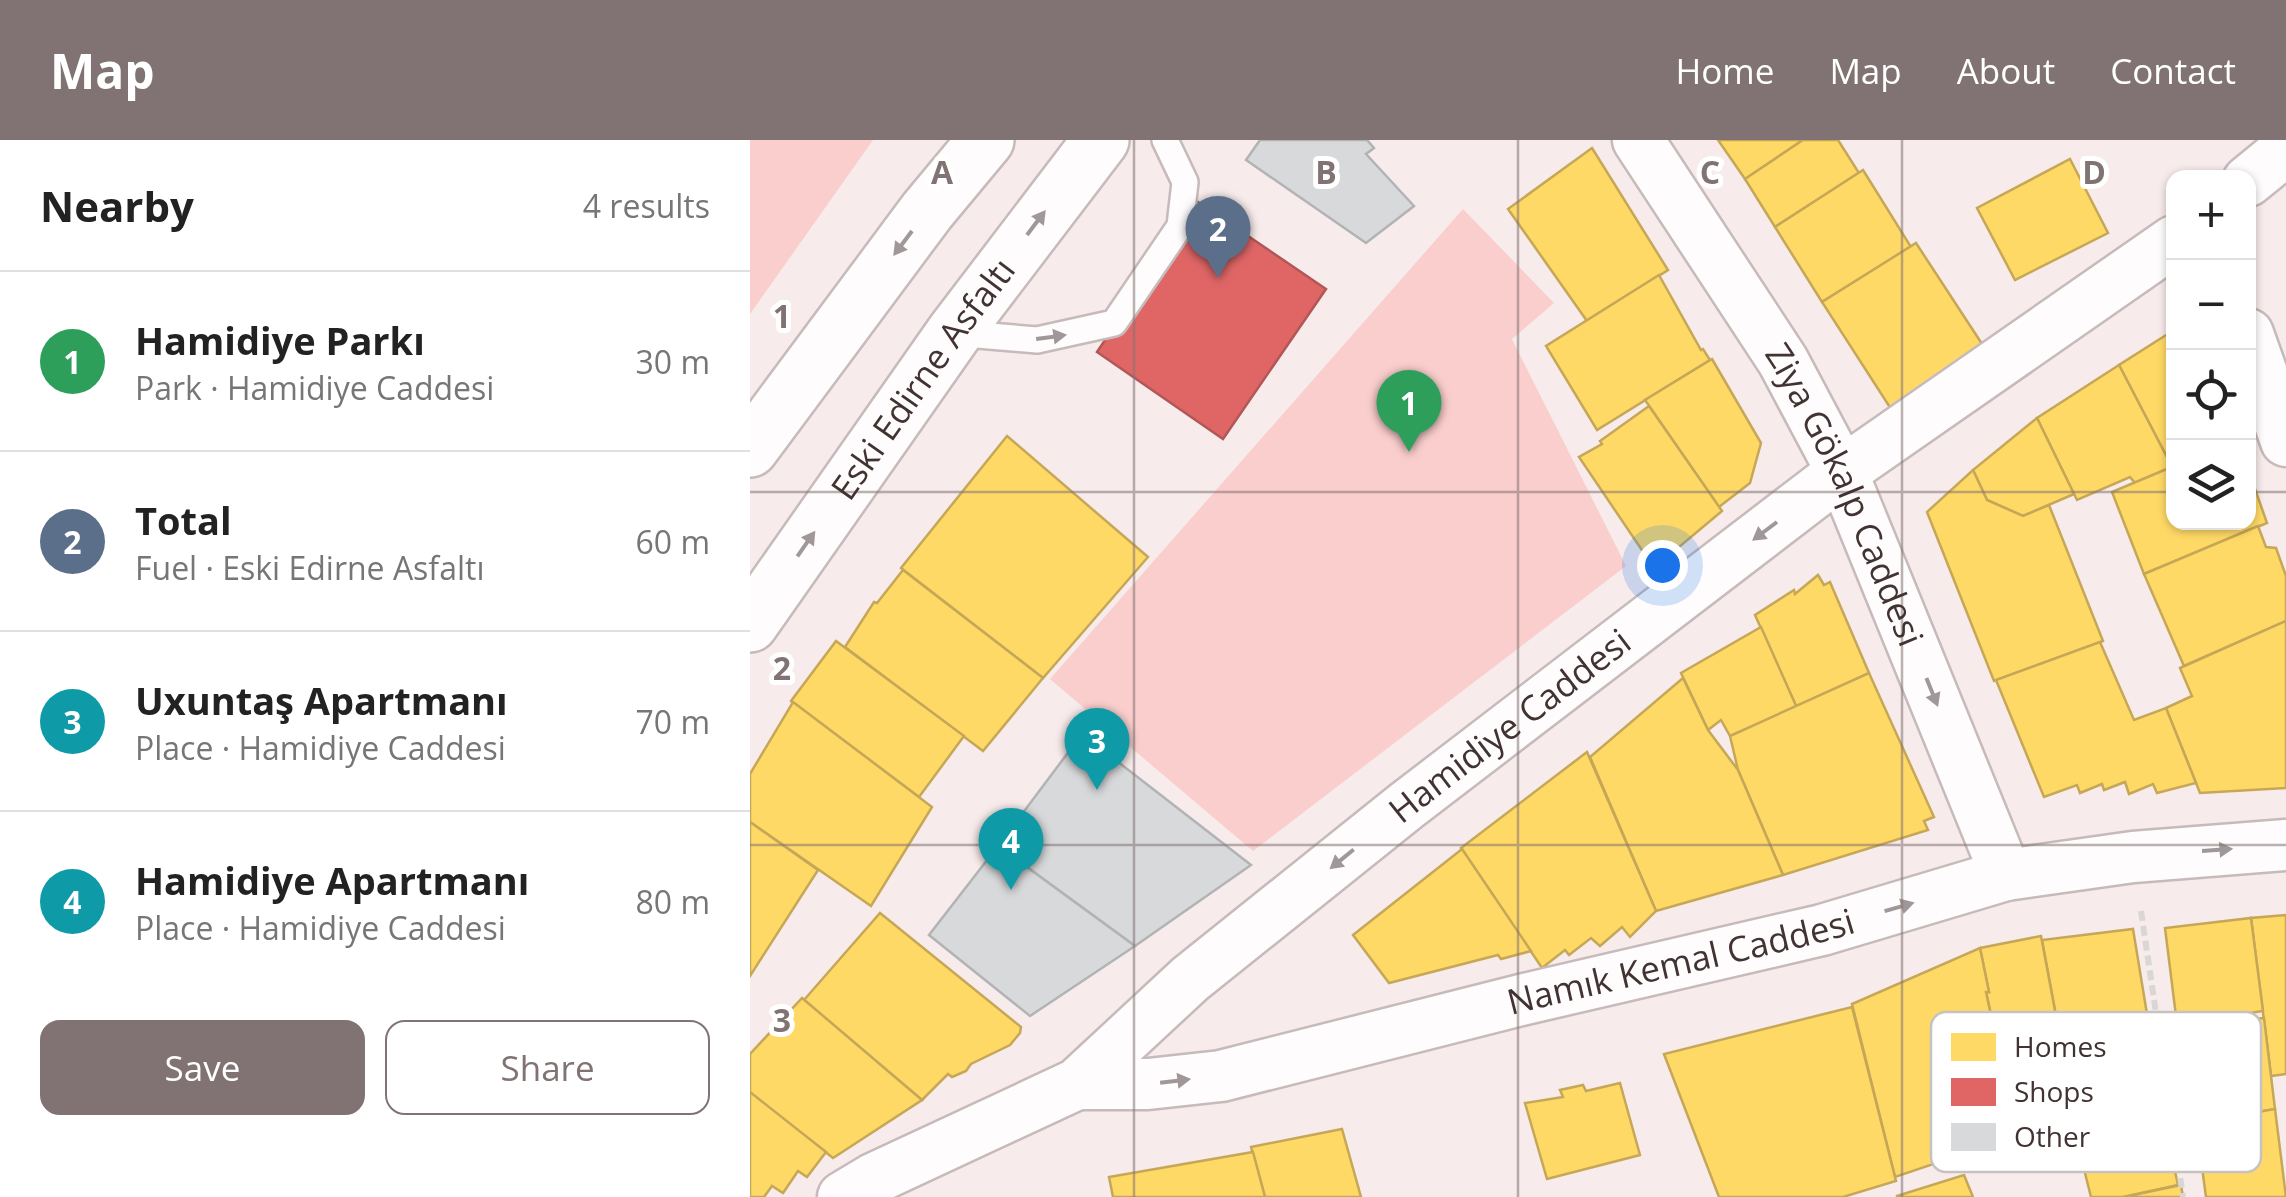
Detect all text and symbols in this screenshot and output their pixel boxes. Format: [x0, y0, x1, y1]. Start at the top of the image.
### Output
text: Map [50, 38, 155, 103]
text: Home [1675, 47, 1774, 94]
text: Map [1829, 47, 1902, 94]
text: About [1957, 47, 2055, 94]
text: Contact [2110, 47, 2236, 94]
text: A [931, 150, 954, 193]
text: B [1315, 150, 1337, 193]
text: C [1700, 150, 1720, 193]
text: D [2082, 150, 2106, 193]
map controls [2166, 170, 2256, 530]
button: + [2166, 170, 2256, 260]
text: Nearby [40, 177, 194, 234]
text: 4 results [583, 184, 710, 227]
pin: 2 [1186, 196, 1250, 278]
one-way arrow [1026, 210, 1046, 236]
one-way arrow [894, 230, 914, 256]
street label: Eski Edirne Asfaltı [819, 248, 1025, 508]
button: − [2166, 260, 2256, 350]
text: 1 [773, 294, 791, 337]
text: Hamidiye Parkı [135, 314, 425, 366]
one-way arrow [1036, 328, 1067, 344]
street label: Ziya Gökalp Caddesi [1756, 334, 1935, 653]
text: 1 [63, 340, 82, 383]
text: 30 m [635, 340, 710, 383]
button: locate [2166, 350, 2256, 440]
text: Park · Hamidiye Caddesi [135, 366, 494, 409]
pin: 1 [1376, 370, 1442, 452]
button: layers [2166, 440, 2256, 530]
text: Total [135, 494, 232, 546]
text: 2 [63, 520, 82, 563]
text: 60 m [635, 520, 710, 563]
one-way arrow [1752, 521, 1778, 541]
one-way arrow [796, 531, 815, 557]
your location [1637, 540, 1688, 591]
text: Fuel · Eski Edirne Asfaltı [135, 546, 484, 589]
street label: Hamidiye Caddesi [1378, 618, 1640, 833]
text: 2 [773, 646, 791, 689]
text: Uxuntaş Apartmanı [135, 674, 508, 726]
one-way arrow [1924, 678, 1940, 708]
text: 3 [63, 700, 82, 743]
text: 70 m [635, 700, 710, 743]
pin: 3 [1064, 708, 1130, 790]
text: Place · Hamidiye Caddesi [135, 726, 506, 769]
pin: 4 [978, 808, 1044, 890]
one-way arrow [2202, 842, 2234, 858]
one-way arrow [1329, 848, 1354, 869]
text: Hamidiye Apartmanı [135, 854, 529, 906]
text: 4 [63, 880, 82, 923]
text: 80 m [635, 880, 710, 923]
street label: Namık Kemal Caddesi [1502, 897, 1859, 1025]
one-way arrow [1884, 899, 1914, 914]
text: Place · Hamidiye Caddesi [135, 906, 506, 949]
text: 3 [773, 998, 791, 1041]
legend [1931, 1012, 2261, 1172]
button: Save [40, 1020, 365, 1115]
button: Share [385, 1020, 710, 1115]
text: Homes [2014, 1027, 2106, 1065]
text: Shops [2014, 1072, 2094, 1110]
one-way arrow [1159, 1073, 1191, 1089]
text: Other [2014, 1117, 2091, 1155]

